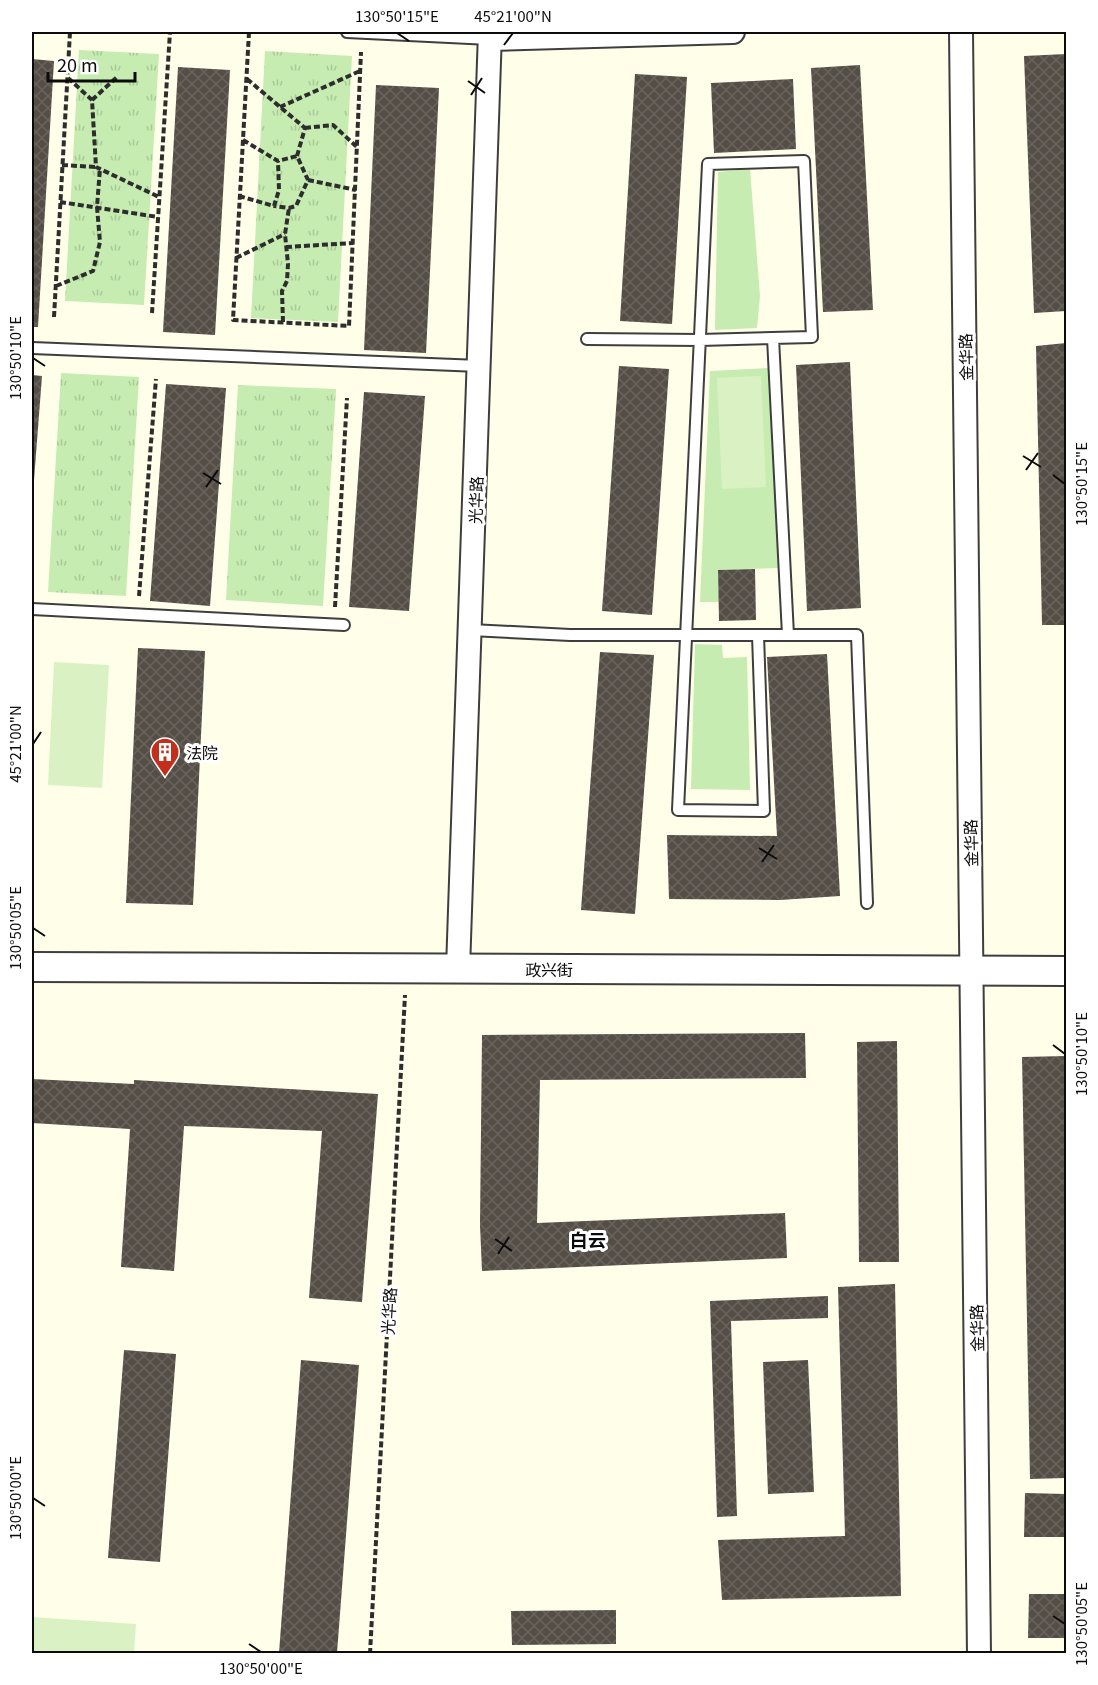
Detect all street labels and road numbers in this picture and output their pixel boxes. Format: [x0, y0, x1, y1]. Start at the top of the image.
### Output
street label: 金华路 [953, 333, 977, 381]
street label: 光华路 [462, 476, 488, 524]
street label: 金华路 [958, 819, 982, 867]
street label: 政兴街 [525, 957, 573, 981]
street label: 光华路 [375, 1286, 401, 1336]
street label: 金华路 [964, 1304, 988, 1352]

